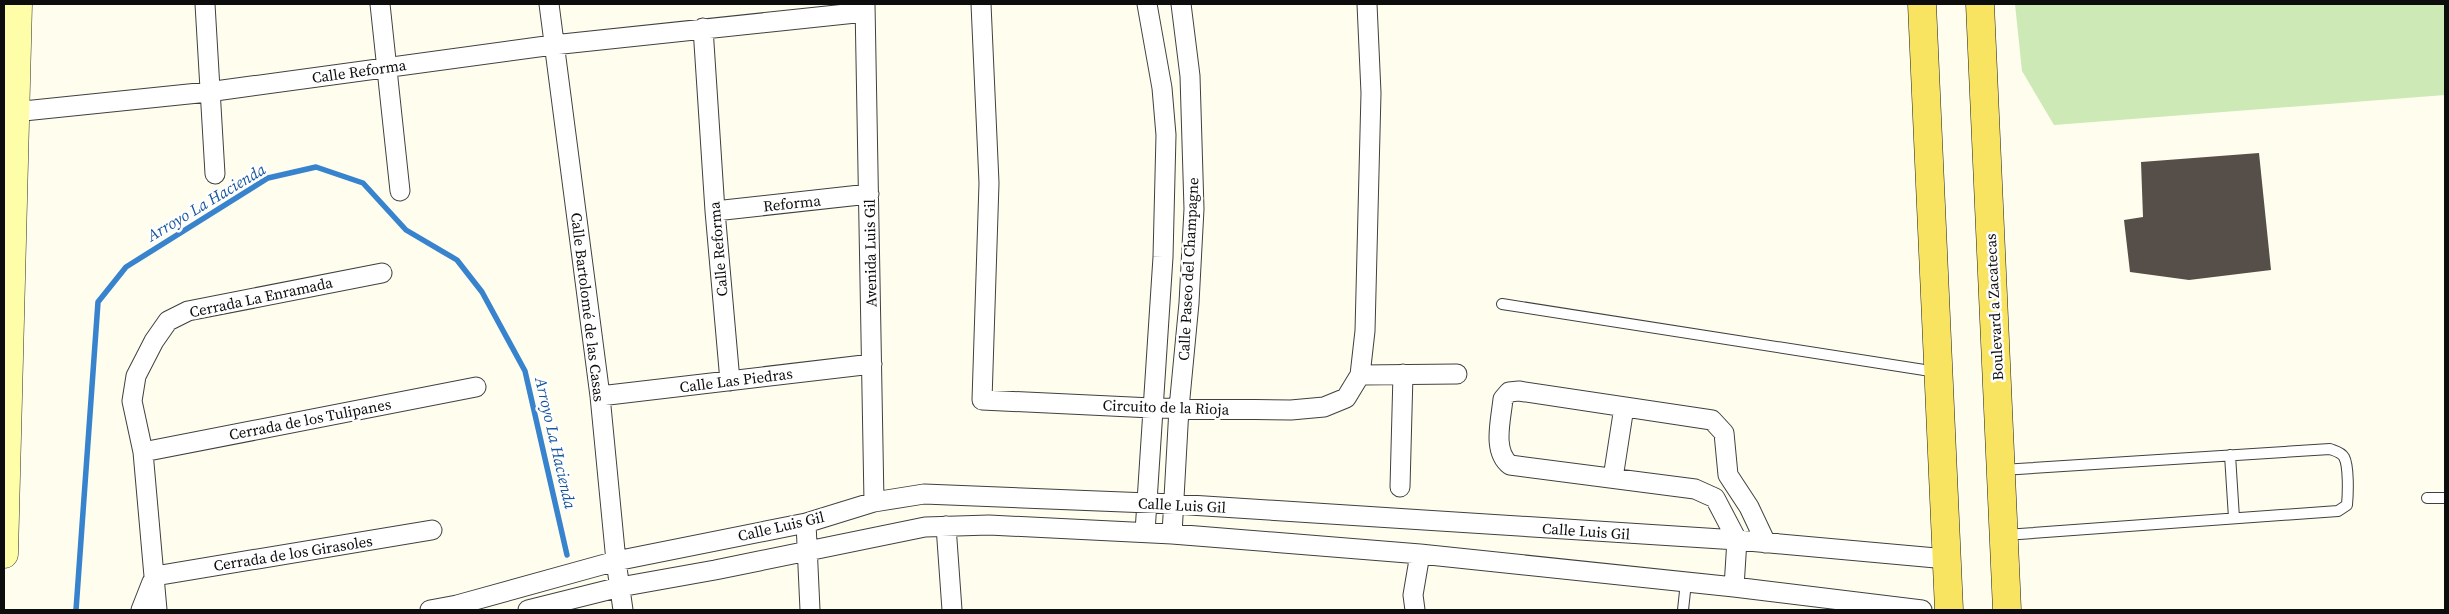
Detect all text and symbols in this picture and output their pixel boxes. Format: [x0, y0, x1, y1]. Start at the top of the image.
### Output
street label: Calle Reforma [310, 54, 408, 88]
water label: Arroyo La Hacienda [142, 158, 270, 247]
street label: Calle Paseo del Champagne [1173, 176, 1203, 361]
street label: Reforma [762, 189, 822, 216]
street label: Avenida Luis Gil [859, 198, 881, 307]
street label: Calle Reforma [703, 200, 733, 297]
street label: Calle Bartolomé de las Casas [566, 211, 610, 403]
street label: Boulevard a Zacatecas [1980, 233, 2008, 381]
street label: Cerrada La Enramada [187, 271, 335, 322]
street label: Calle Las Piedras [678, 363, 794, 397]
water label: Arroyo La Hacienda [530, 374, 582, 512]
street label: Cerrada de los Tulipanes [227, 393, 393, 445]
street label: Circuito de la Rioja [1102, 394, 1230, 420]
street label: Calle Luis Gil [1137, 492, 1227, 518]
street label: Calle Luis Gil [736, 506, 827, 546]
street label: Calle Luis Gil [1541, 517, 1631, 545]
street label: Cerrada de los Girasoles [212, 530, 374, 576]

